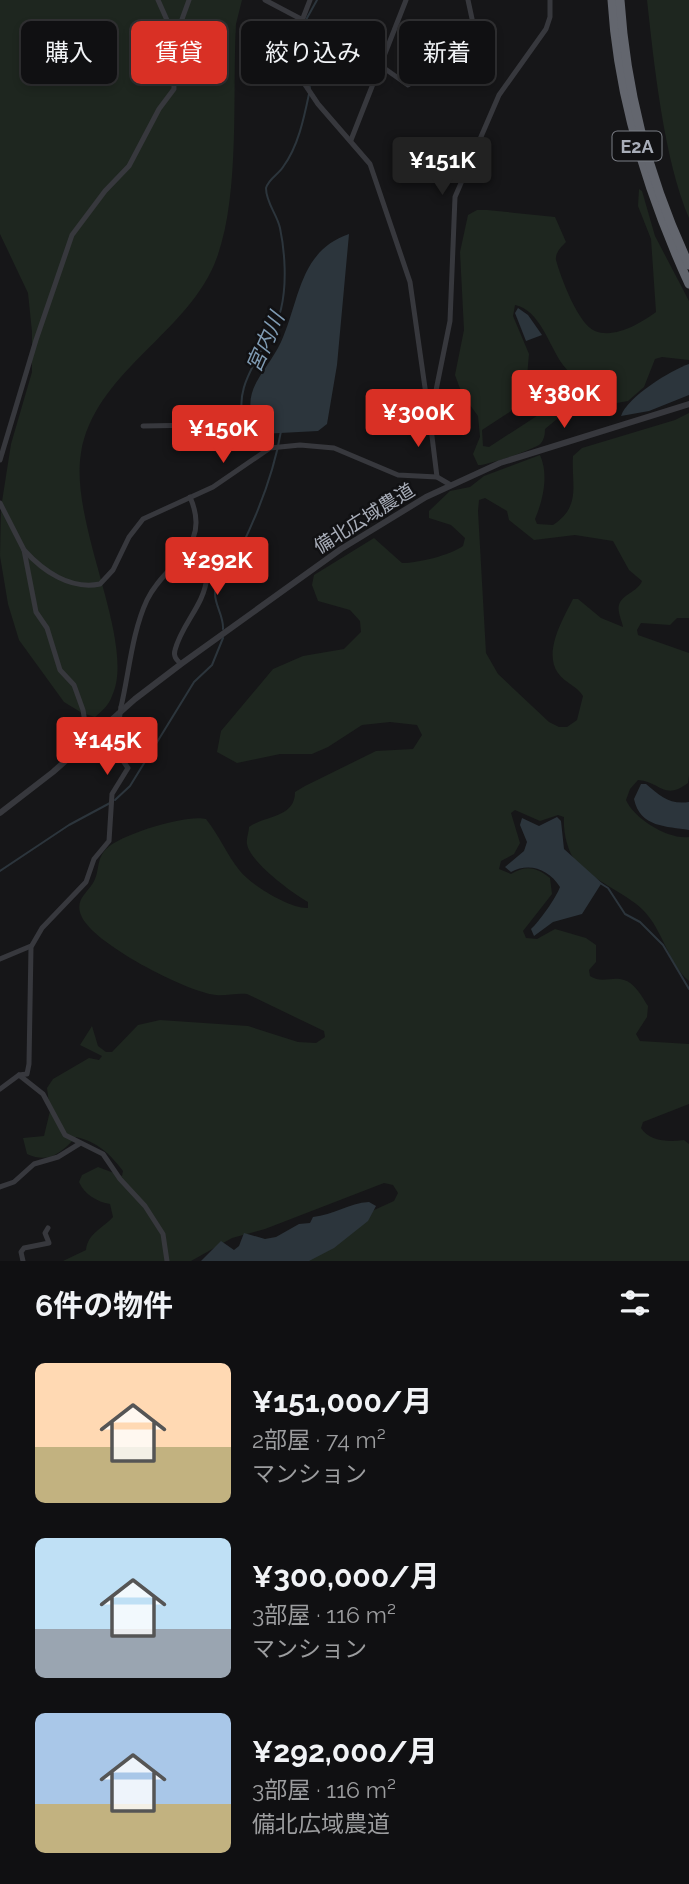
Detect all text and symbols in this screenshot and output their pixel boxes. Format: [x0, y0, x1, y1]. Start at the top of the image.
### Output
chip: 購入 [21, 21, 117, 84]
chip: 賃貸 [131, 21, 227, 84]
chip: 絞り込み [241, 21, 385, 84]
chip: 新着 [399, 21, 495, 84]
road number: E2A [612, 132, 662, 160]
pin: ¥151K [393, 138, 491, 197]
text: ¥151K [408, 146, 476, 173]
water label: 宮内川 [241, 306, 290, 376]
pin: ¥380K [515, 370, 613, 430]
text: ¥380K [528, 379, 600, 406]
pin: ¥300K [369, 390, 467, 449]
text: ¥300K [382, 398, 454, 425]
pin: ¥150K [174, 406, 272, 465]
text: ¥150K [188, 414, 258, 441]
street label: 備北広域農道 [310, 478, 418, 558]
pin: ¥292K [168, 538, 266, 597]
text: ¥292K [181, 546, 253, 573]
pin: ¥145K [58, 718, 156, 777]
text: ¥145K [72, 726, 142, 753]
icon: filters [616, 1284, 654, 1322]
text: 6件の物件 [35, 1288, 173, 1323]
text: ¥151,000/月 [252, 1384, 432, 1419]
icon: home [91, 1391, 175, 1475]
text: 2部屋 · 74 m² [252, 1426, 386, 1453]
text: マンション [252, 1460, 367, 1487]
text: ¥300,000/月 [252, 1559, 440, 1594]
icon: home [91, 1566, 175, 1650]
text: 3部屋 · 116 m² [252, 1601, 396, 1628]
text: マンション [252, 1635, 367, 1662]
text: ¥292,000/月 [252, 1734, 438, 1769]
icon: home [91, 1741, 175, 1825]
text: 3部屋 · 116 m² [252, 1776, 396, 1803]
text: 備北広域農道 [252, 1810, 390, 1837]

